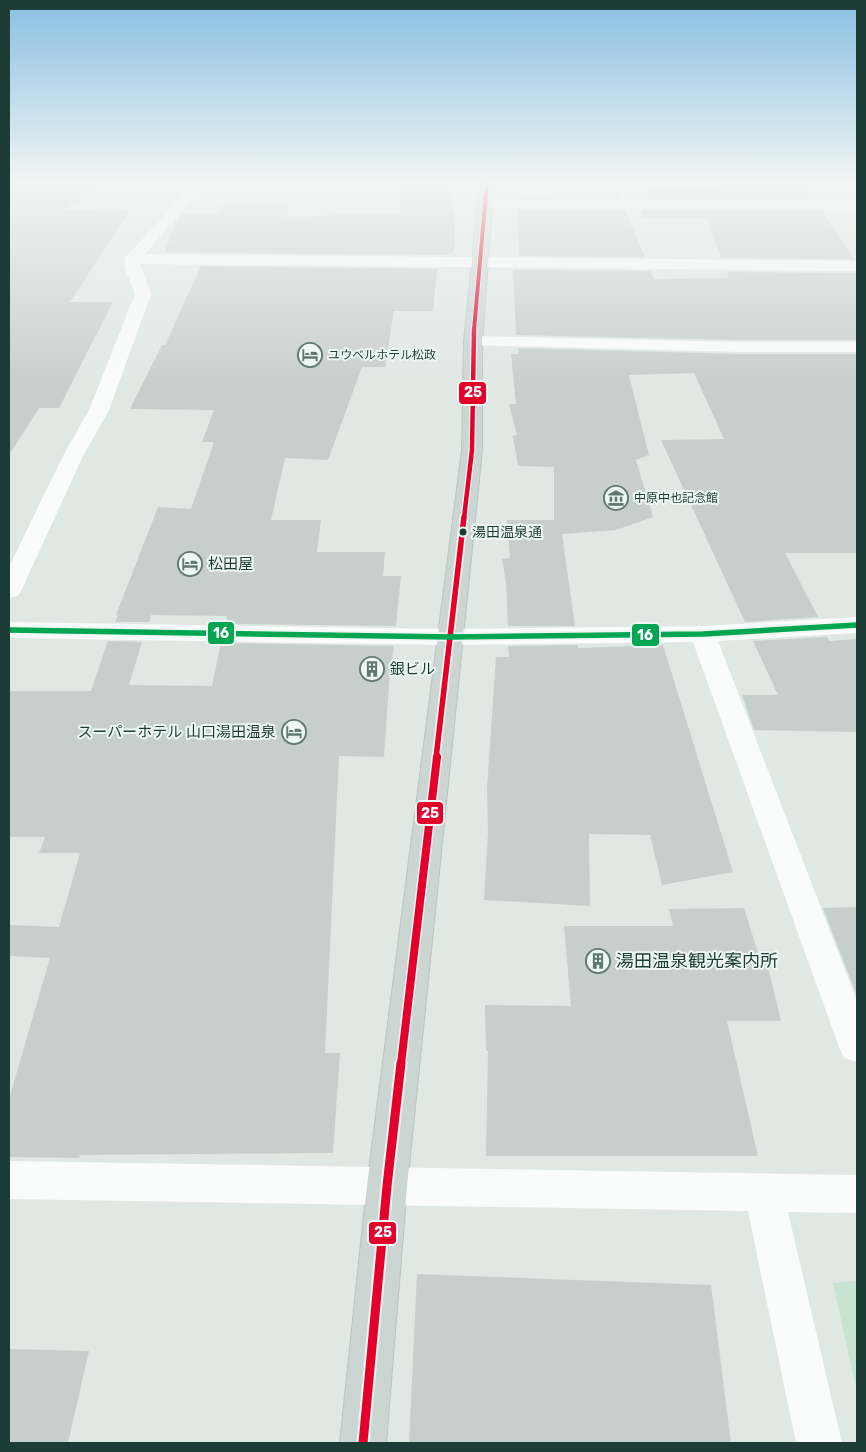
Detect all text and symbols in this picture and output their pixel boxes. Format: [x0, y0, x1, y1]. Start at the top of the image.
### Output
hotel icon: ユウベルホテル松政 [297, 342, 323, 368]
place label: ユウベルホテル松政 [328, 348, 436, 362]
line badge: 25 [458, 381, 487, 405]
text: 25 [464, 384, 482, 401]
museum icon: 中原中也記念館 [603, 485, 629, 511]
place label: 中原中也記念館 [634, 491, 718, 505]
place label: 湯田温泉通 [472, 524, 542, 541]
marker: 湯田温泉通 [458, 527, 468, 537]
hotel icon: 松田屋 [177, 551, 203, 577]
place label: 松田屋 [208, 555, 253, 573]
line badge: 16 [207, 621, 235, 645]
line badge: 16 [631, 623, 660, 647]
text: 16 [213, 625, 229, 642]
text: 16 [637, 627, 653, 644]
building icon: 銀ビル [359, 656, 385, 682]
place label: 銀ビル [390, 660, 435, 678]
hotel icon: スーパーホテル 山口湯田温泉 [281, 719, 307, 745]
place label: スーパーホテル 山口湯田温泉 [77, 723, 276, 741]
line badge: 25 [416, 801, 444, 825]
text: 25 [421, 805, 439, 822]
building icon: 湯田温泉観光案内所 [585, 948, 611, 974]
place label: 湯田温泉観光案内所 [616, 950, 778, 972]
line badge: 25 [368, 1221, 397, 1245]
text: 25 [374, 1224, 392, 1241]

